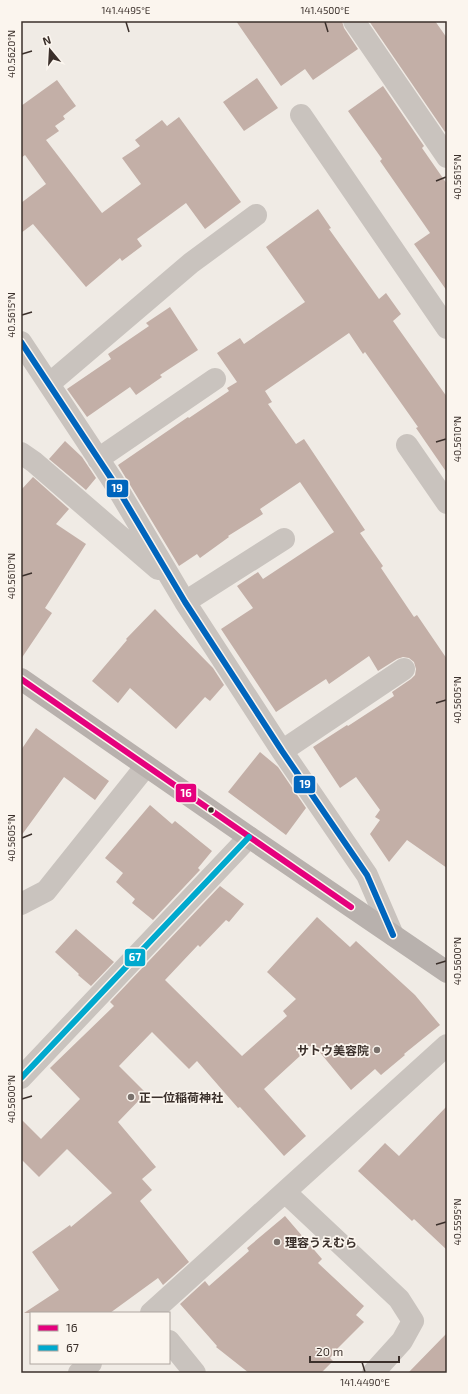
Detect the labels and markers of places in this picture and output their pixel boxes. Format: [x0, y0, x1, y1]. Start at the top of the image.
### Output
unlabelled marker [206, 805, 216, 815]
place label: サトウ美容院 [297, 1043, 369, 1057]
marker: サトウ美容院 [372, 1045, 382, 1055]
place label: 正一位稲荷神社 [139, 1090, 223, 1104]
marker: 正一位稲荷神社 [126, 1092, 136, 1102]
place label: 理容うえむら [285, 1235, 357, 1249]
marker: 理容うえむら [272, 1237, 282, 1247]

